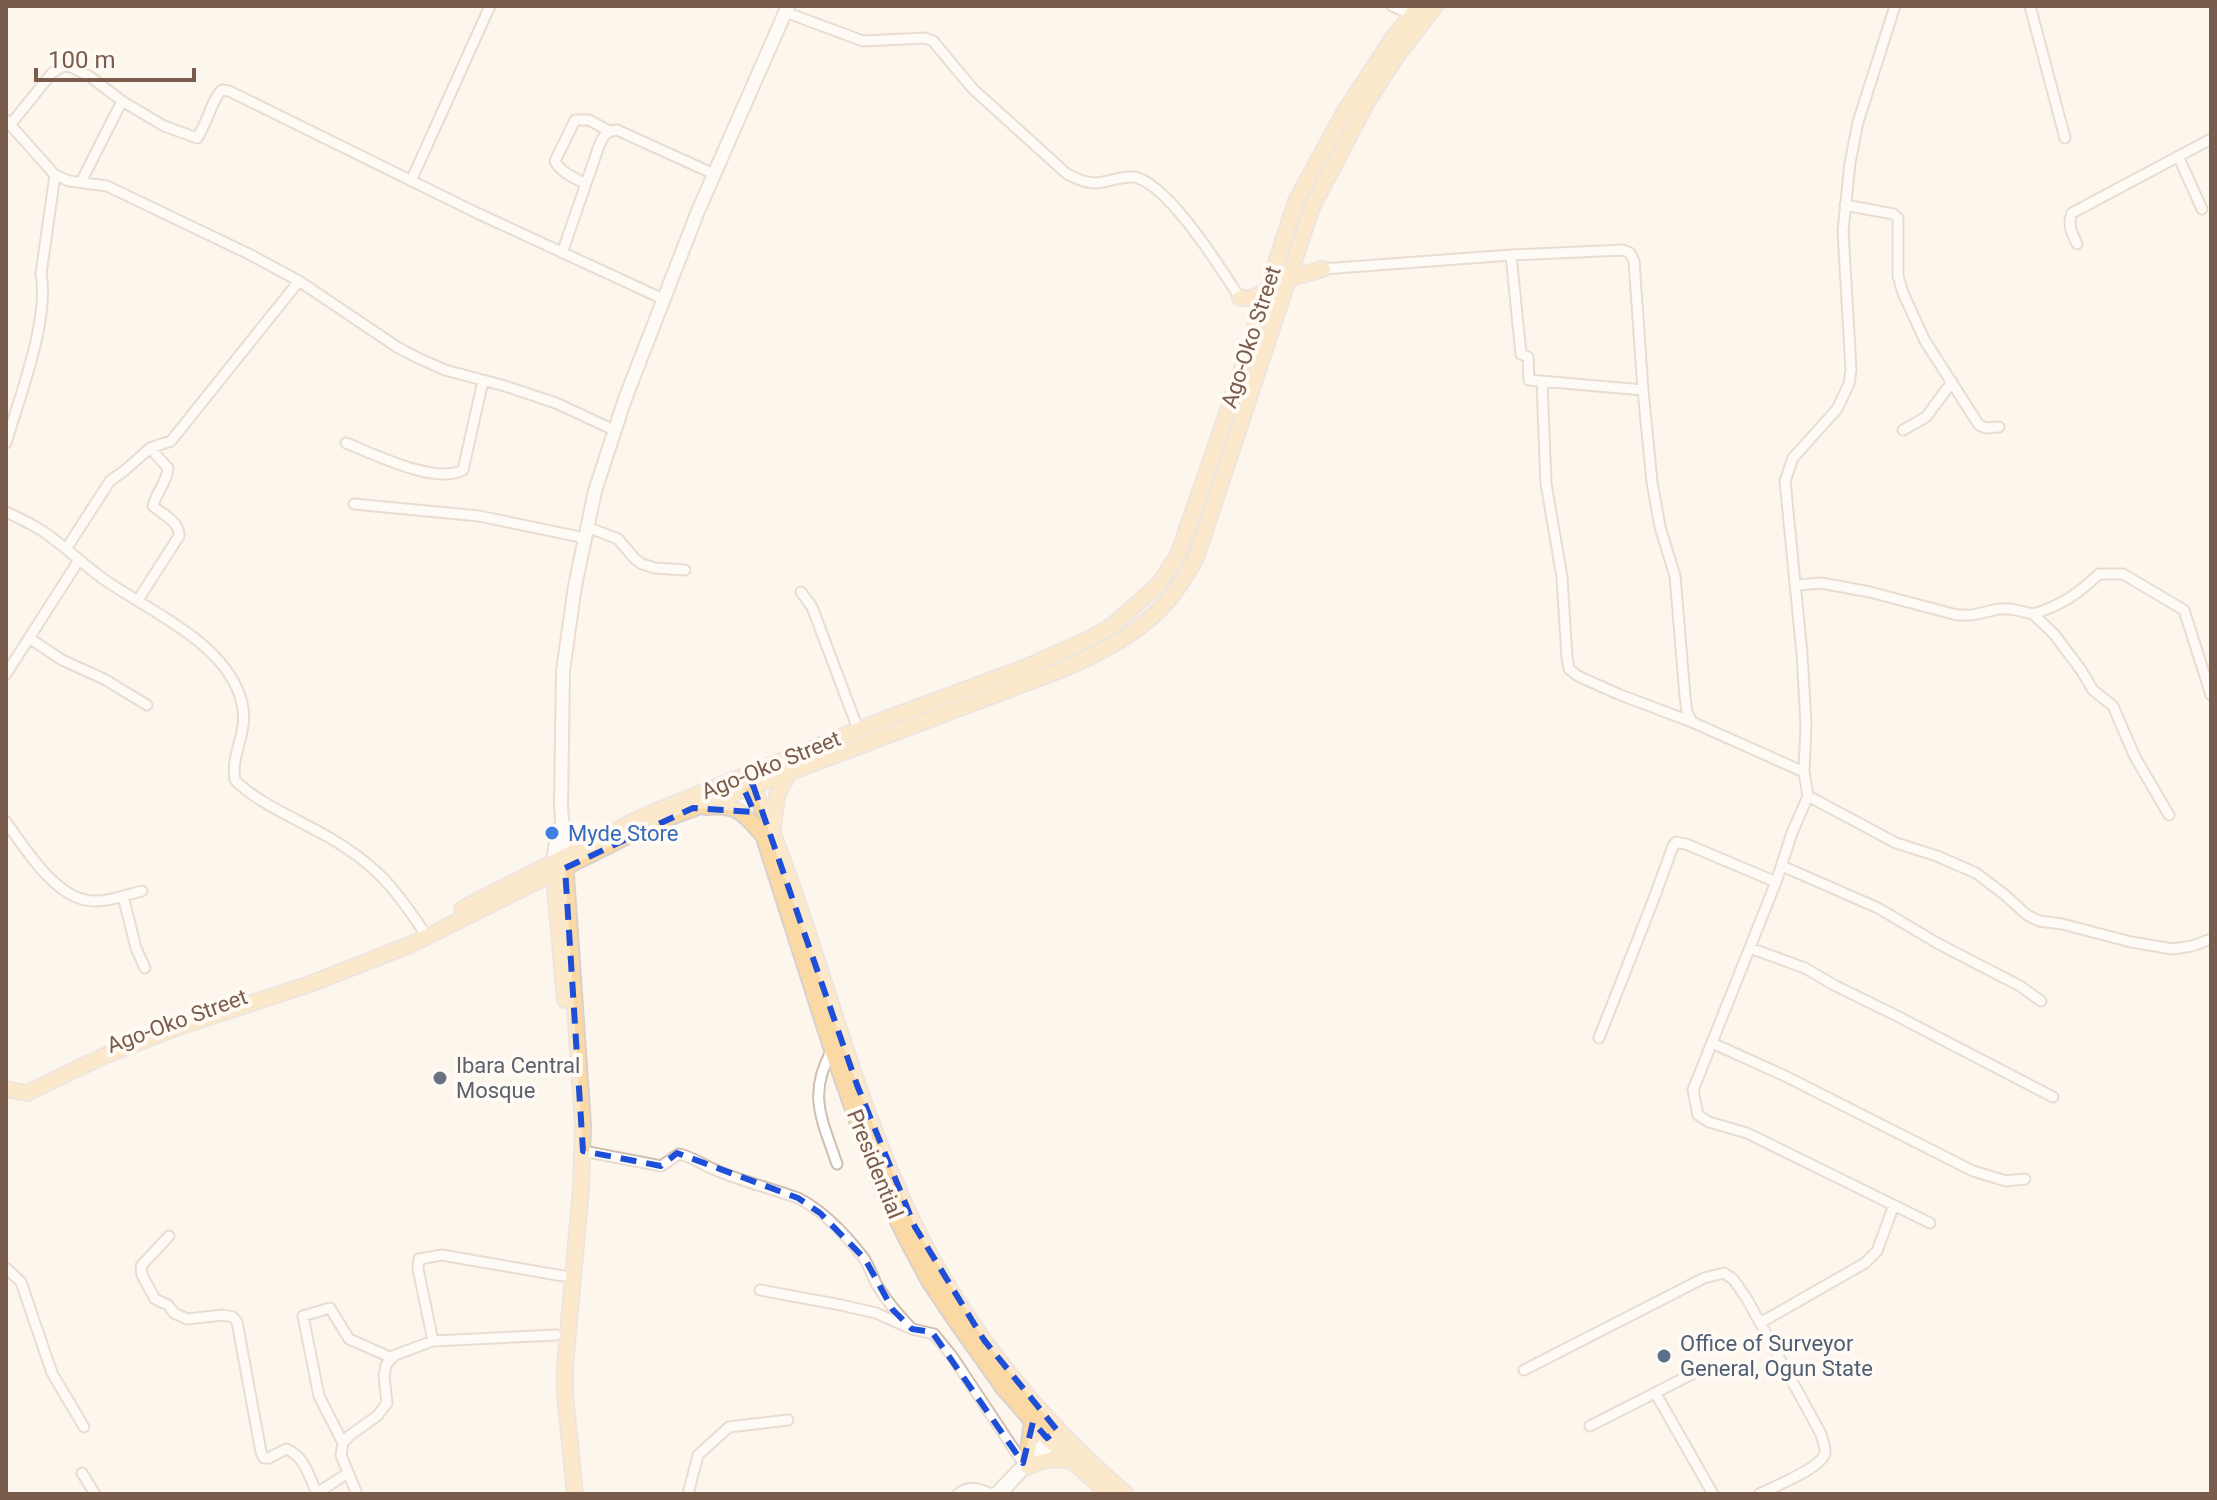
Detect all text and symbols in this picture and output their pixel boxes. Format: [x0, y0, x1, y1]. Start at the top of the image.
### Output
scale bar [36, 32, 194, 82]
text: 100 m [48, 46, 115, 74]
street label: Ago-Oko Street [1216, 263, 1286, 411]
street label: Ago-Oko Street [698, 726, 844, 804]
place label: Myde Store [568, 821, 679, 846]
marker: Myde Store [543, 824, 561, 842]
street label: Ago-Oko Street [103, 984, 251, 1058]
place label: Ibara Central Mosque [456, 1053, 580, 1103]
marker: Ibara Central Mosque [431, 1069, 449, 1087]
street label: Presidential [842, 1106, 908, 1222]
place label: Office of Surveyor General, Ogun State [1680, 1331, 1873, 1381]
marker: Office of Surveyor General, Ogun State [1655, 1347, 1673, 1365]

